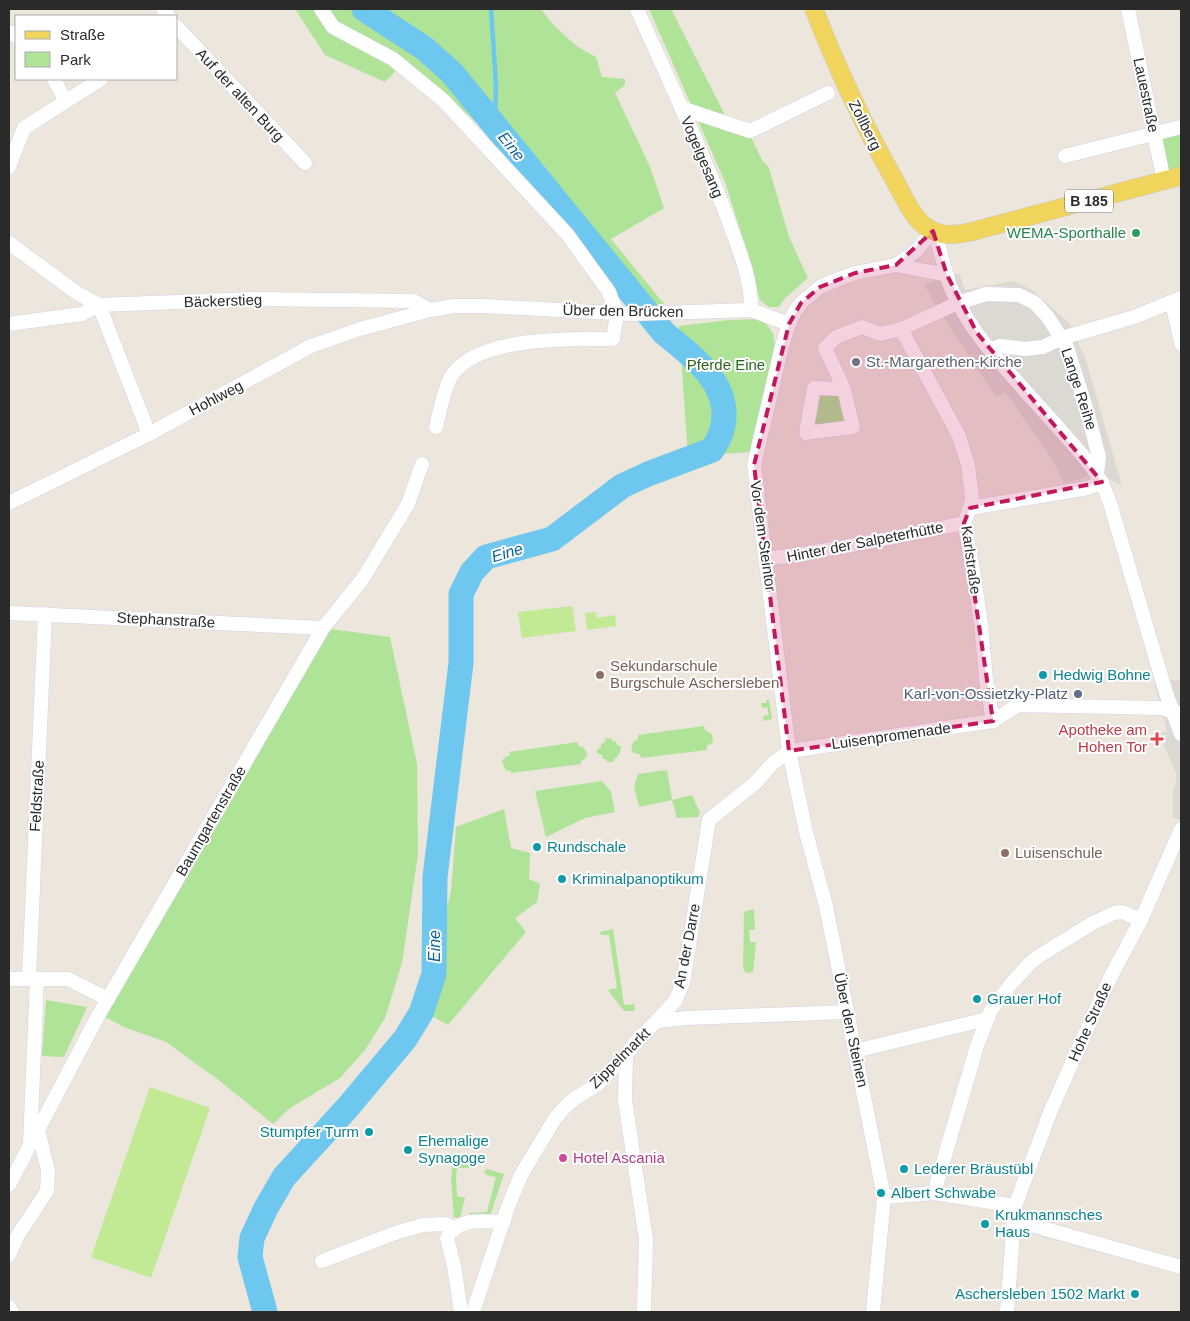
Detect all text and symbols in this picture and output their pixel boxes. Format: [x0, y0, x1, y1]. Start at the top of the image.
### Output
legend [15, 15, 178, 80]
text: Straße [60, 26, 105, 43]
street label: Auf der alten Burg [193, 45, 288, 145]
text: Park [60, 51, 91, 68]
street label: Lauestraße [1130, 56, 1163, 134]
street label: Zollberg [846, 97, 885, 153]
street label: Vogelgesang [678, 114, 727, 200]
water label: Eine [495, 129, 528, 164]
road number: B 185 [1065, 190, 1113, 212]
place label: WEMA-Sporthalle [1007, 224, 1126, 241]
marker: WEMA-Sporthalle [1130, 227, 1142, 239]
street label: Bäckerstieg [184, 291, 262, 310]
street label: Über den Brücken [562, 301, 684, 320]
street label: Lange Reihe [1058, 346, 1101, 432]
place label: St.-Margarethen-Kirche [866, 353, 1022, 370]
park label: Pferde Eine [687, 356, 765, 373]
marker: St.-Margarethen-Kirche [850, 356, 862, 368]
street label: Hohlweg [186, 376, 246, 419]
street label: Vor dem Steintor [747, 479, 780, 592]
street label: Hinter der Salpeterhütte [785, 518, 945, 565]
street label: Karlstraße [958, 524, 985, 595]
water label: Eine [489, 540, 525, 565]
street label: Stephanstraße [116, 608, 216, 631]
place label: Sekundarschule Burgschule Aschersleben [610, 657, 779, 691]
place label: Hedwig Bohne [1053, 666, 1151, 683]
marker: Sekundarschule Burgschule Aschersleben [594, 669, 606, 681]
marker: Hedwig Bohne [1037, 669, 1049, 681]
place label: Karl-von-Ossietzky-Platz [904, 685, 1068, 702]
marker: Karl-von-Ossietzky-Platz [1072, 688, 1084, 700]
street label: Luisenpromenade [830, 719, 952, 752]
place label: Apotheke am Hohen Tor [1059, 721, 1147, 755]
marker: Apotheke am Hohen Tor [1151, 733, 1163, 745]
street label: Feldstraße [26, 760, 47, 832]
street label: Baumgartenstraße [172, 763, 249, 879]
place label: Rundschale [547, 838, 626, 855]
marker: Rundschale [531, 841, 543, 853]
place label: Luisenschule [1015, 844, 1103, 861]
marker: Luisenschule [999, 847, 1011, 859]
place label: Kriminalpanoptikum [572, 870, 704, 887]
marker: Kriminalpanoptikum [556, 873, 568, 885]
street label: An der Darre [670, 902, 703, 990]
water label: Eine [426, 930, 443, 962]
street label: Über den Steinen [831, 971, 872, 1089]
street label: Hohe Straße [1064, 979, 1115, 1064]
place label: Grauer Hof [987, 990, 1062, 1007]
marker: Grauer Hof [971, 993, 983, 1005]
street label: Zippelmarkt [586, 1023, 654, 1091]
place label: Stumpfer Turm [260, 1123, 359, 1140]
marker: Stumpfer Turm [363, 1126, 375, 1138]
place label: Ehemalige Synagoge [418, 1132, 489, 1166]
marker: Ehemalige Synagoge [402, 1144, 414, 1156]
place label: Hotel Ascania [573, 1149, 665, 1166]
marker: Hotel Ascania [557, 1152, 569, 1164]
place label: Lederer Bräustübl [914, 1160, 1033, 1177]
marker: Lederer Bräustübl [898, 1163, 910, 1175]
place label: Albert Schwabe [891, 1184, 996, 1201]
marker: Albert Schwabe [875, 1187, 887, 1199]
place label: Krukmannsches Haus [995, 1206, 1103, 1240]
marker: Krukmannsches Haus [979, 1218, 991, 1230]
place label: Aschersleben 1502 Markt [955, 1285, 1126, 1302]
marker: Aschersleben 1502 Markt [1129, 1288, 1141, 1300]

